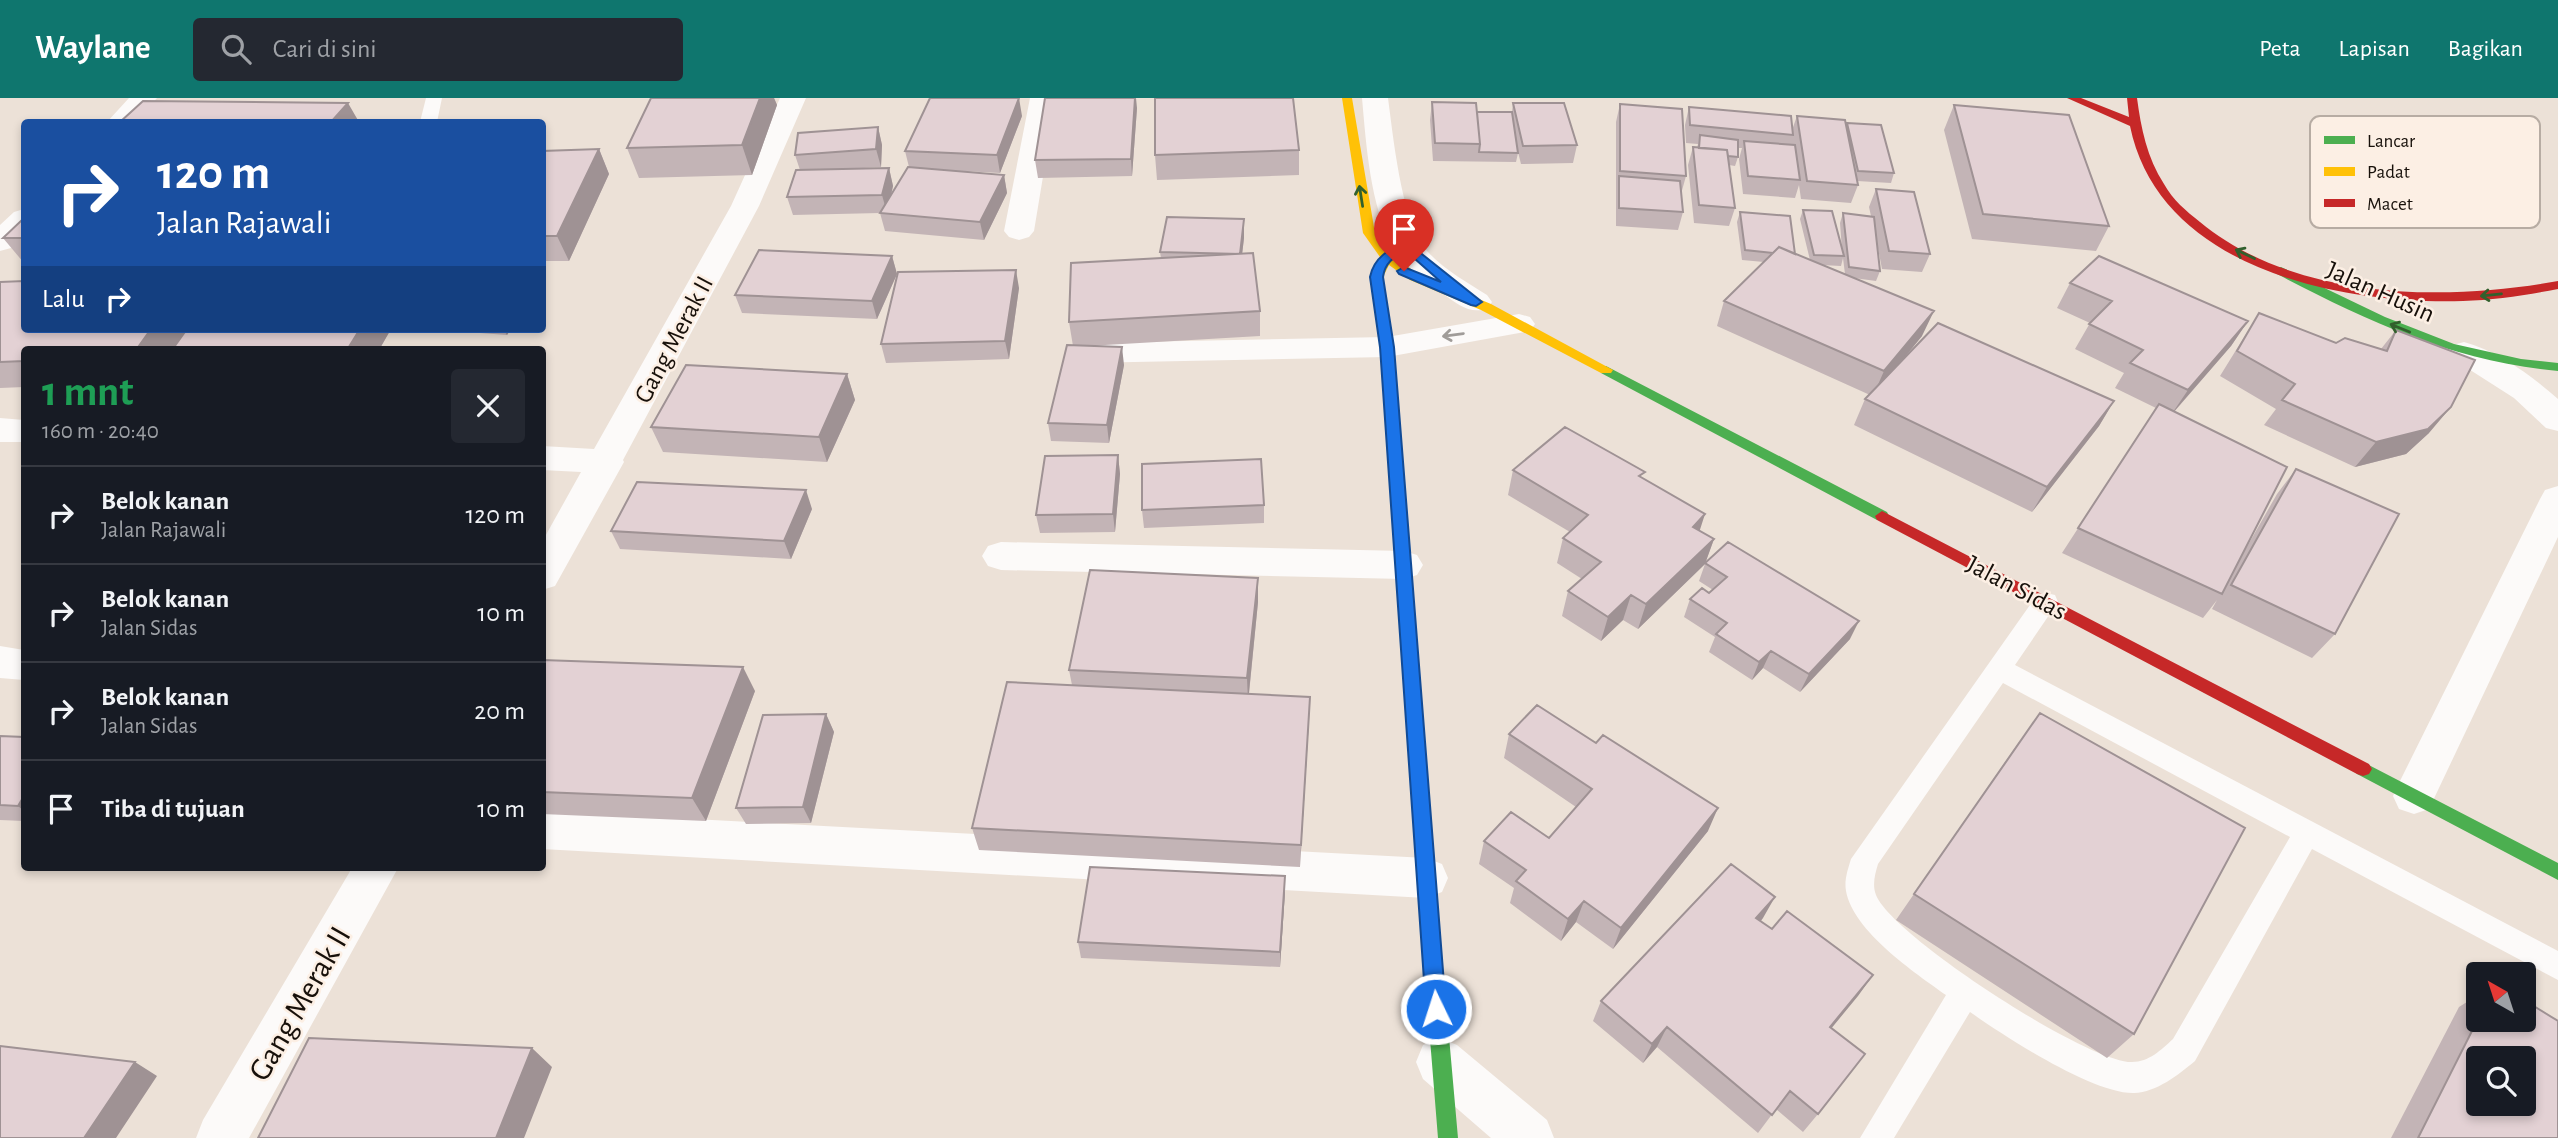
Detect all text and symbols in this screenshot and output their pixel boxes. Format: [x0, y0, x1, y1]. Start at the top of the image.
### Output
search box [193, 18, 683, 81]
icon: search [217, 30, 255, 68]
text: Waylane [35, 32, 151, 65]
text: Cari di sini [273, 36, 377, 62]
text: Peta [2259, 37, 2301, 61]
text: Lapisan [2339, 37, 2410, 61]
text: Bagikan [2448, 37, 2523, 61]
legend [2310, 116, 2540, 228]
text: Lancar [2367, 132, 2415, 151]
icon: right [42, 147, 133, 238]
text: 120 m [157, 149, 270, 198]
text: Padat [2367, 163, 2410, 182]
one-way arrow [1354, 185, 1367, 208]
text: Macet [2367, 195, 2413, 214]
pin [1374, 199, 1434, 271]
text: Jalan Rajawali [157, 207, 331, 239]
icon: arrive [1385, 210, 1423, 248]
one-way arrow [2235, 247, 2256, 260]
street label: Jalan Husin [2323, 257, 2439, 327]
street label: Gang Merak II [630, 272, 718, 407]
icon: right [99, 280, 137, 318]
text: Lalu [42, 286, 85, 312]
one-way arrow [2480, 289, 2503, 302]
one-way arrow [2389, 321, 2411, 334]
one-way arrow [1442, 328, 1465, 341]
button: close [451, 369, 525, 443]
text: 1 mnt [42, 371, 134, 413]
text: 160 m · 20:40 [42, 420, 159, 443]
text: Belok kanan [101, 488, 229, 514]
icon: right [42, 496, 80, 534]
text: 120 m [465, 502, 525, 528]
text: Jalan Rajawali [101, 519, 226, 542]
street label: Jalan Sidas [1962, 551, 2071, 625]
text: Belok kanan [101, 586, 229, 612]
icon: right [42, 594, 80, 632]
text: 10 m [477, 600, 525, 626]
text: Jalan Sidas [101, 617, 198, 640]
text: Belok kanan [101, 684, 229, 710]
icon: right [42, 692, 80, 730]
text: 20 m [474, 698, 525, 724]
text: Jalan Sidas [101, 715, 198, 738]
icon: arrive [42, 790, 80, 828]
text: Tiba di tujuan [101, 796, 245, 822]
text: 10 m [477, 796, 525, 822]
street label: Gang Merak II [243, 921, 357, 1086]
north arrow [2466, 962, 2536, 1032]
map controls [2466, 962, 2536, 1116]
position arrow [1399, 972, 1473, 1046]
button: search [2466, 1046, 2536, 1116]

